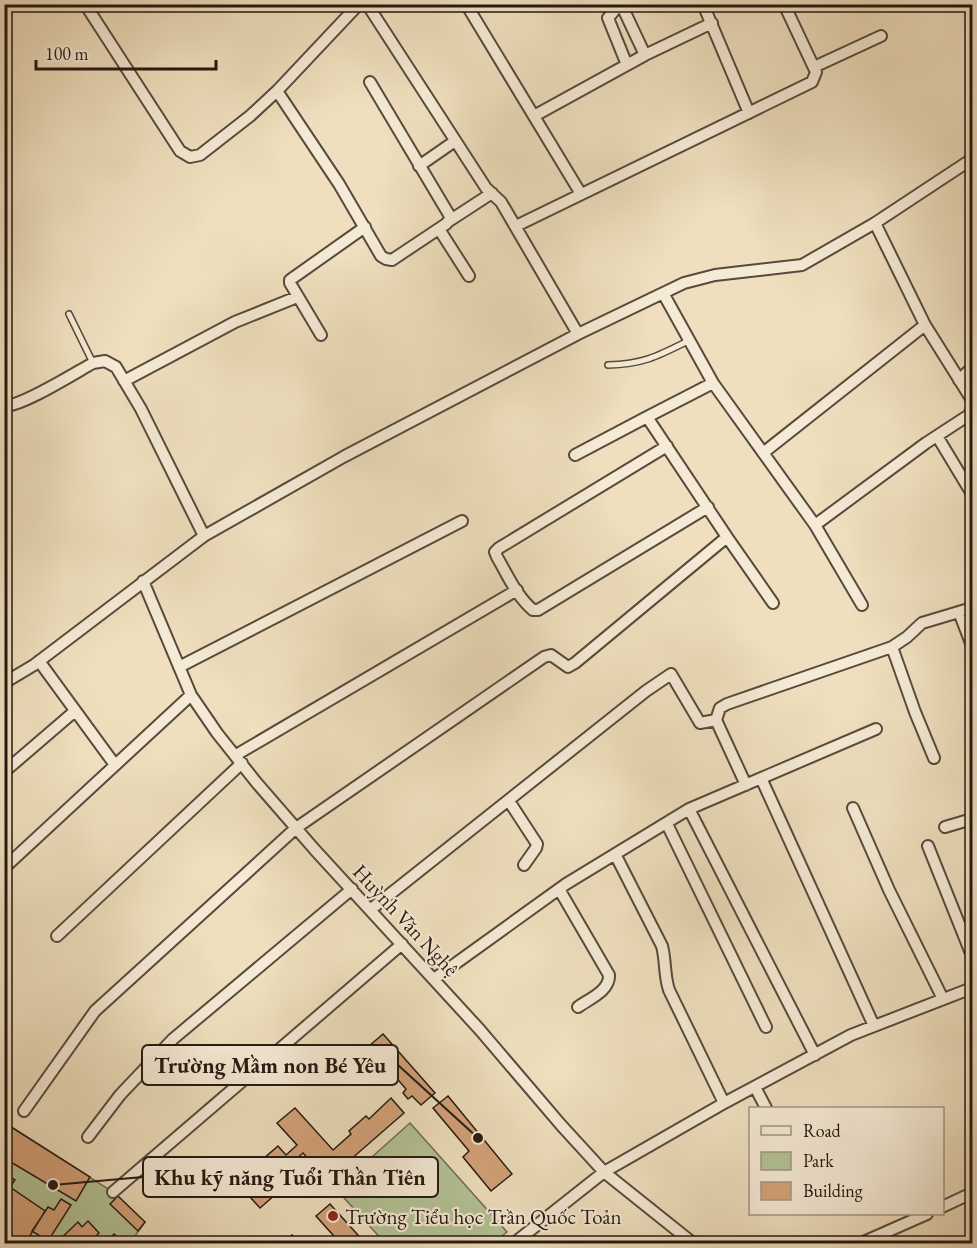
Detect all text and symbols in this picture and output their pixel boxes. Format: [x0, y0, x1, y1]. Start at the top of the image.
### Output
scale bar [36, 33, 216, 71]
text: 100 m [45, 42, 89, 65]
street label: Huỳnh Văn Nghệ [347, 858, 465, 982]
callout: Trường Mầm non Bé Yêu [142, 1045, 398, 1085]
text: Trường Mầm non Bé Yêu [154, 1051, 386, 1080]
legend [749, 1107, 944, 1215]
text: Road [803, 1119, 842, 1142]
text: Park [803, 1149, 834, 1172]
callout: Khu kỹ năng Tuổi Thần Tiên [143, 1157, 438, 1197]
text: Khu kỹ năng Tuổi Thần Tiên [154, 1163, 426, 1192]
text: Building [803, 1179, 863, 1202]
place label: Trường Tiểu học Trần Quốc Toản [345, 1203, 622, 1231]
marker: Trường Tiểu học Trần Quốc Toản [326, 1209, 340, 1223]

